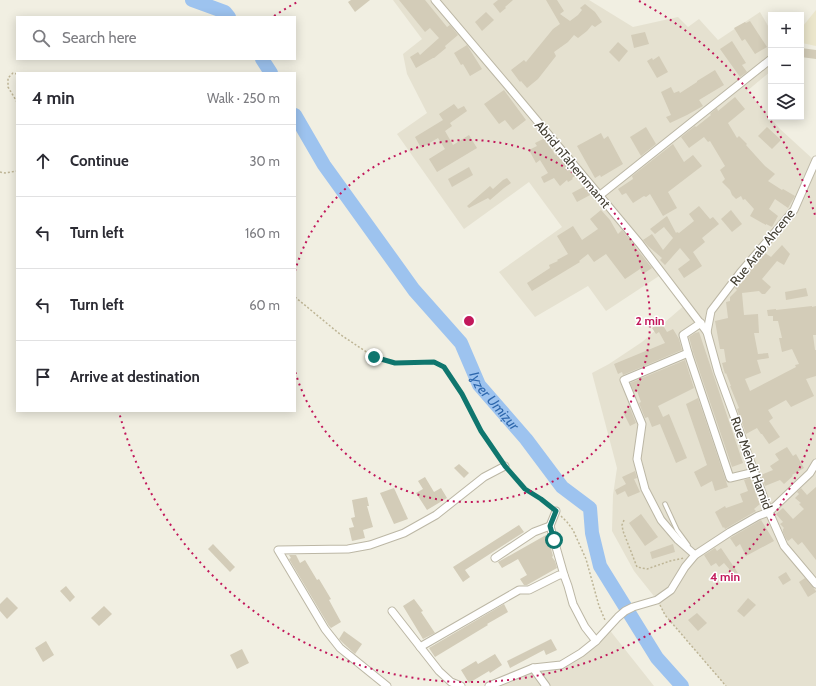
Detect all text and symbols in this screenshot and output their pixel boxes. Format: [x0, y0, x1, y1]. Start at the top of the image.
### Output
map controls [768, 12, 804, 120]
button: + [768, 12, 804, 48]
search box [16, 16, 296, 60]
icon: search [30, 27, 52, 49]
text: Search here [62, 29, 137, 47]
button: − [768, 48, 804, 84]
button: layers [768, 84, 804, 120]
text: 4 min [32, 88, 75, 108]
text: Walk · 250 m [207, 90, 280, 106]
street label: Abrid nTaḥemmamt [532, 117, 615, 211]
icon: ahead [32, 150, 54, 172]
text: Continue [70, 152, 129, 170]
text: 30 m [250, 153, 280, 169]
street label: Rue Arab Ahcene [726, 205, 798, 289]
icon: left [32, 222, 54, 244]
text: Turn left [70, 224, 124, 242]
text: 160 m [245, 225, 280, 241]
icon: left [32, 294, 54, 316]
text: Turn left [70, 296, 124, 314]
text: 60 m [249, 297, 280, 313]
text: 2 min [636, 313, 664, 328]
centre of rings [462, 314, 476, 328]
route end [365, 348, 383, 366]
icon: arrive [32, 366, 54, 388]
text: Arrive at destination [70, 368, 200, 386]
water label: Iɣzer Umiẓur [465, 369, 524, 434]
street label: Rue Mehdi Hamid [728, 414, 776, 512]
route start [545, 531, 563, 549]
text: 4 min [710, 569, 740, 584]

